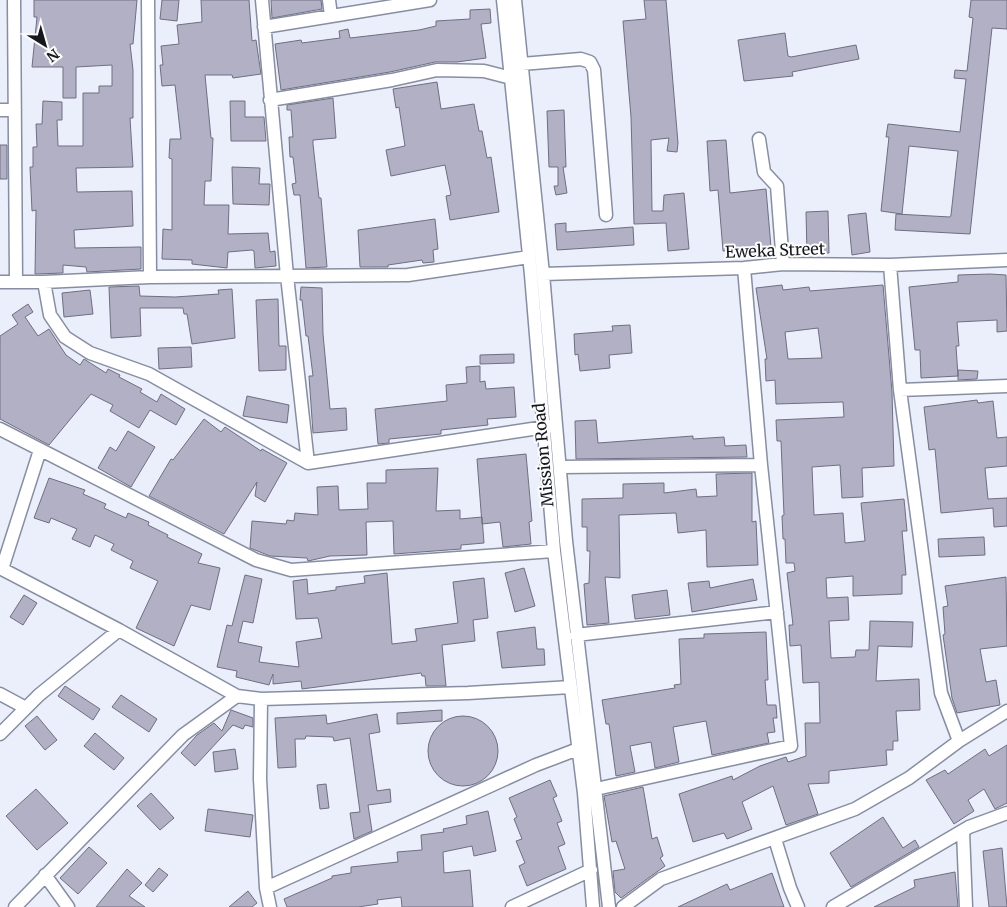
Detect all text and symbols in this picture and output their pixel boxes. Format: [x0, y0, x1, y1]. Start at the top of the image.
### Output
north arrow [20, 20, 70, 70]
text: N [43, 45, 63, 66]
street label: Eweka Street [725, 238, 826, 262]
street label: Mission Road [528, 402, 558, 508]

